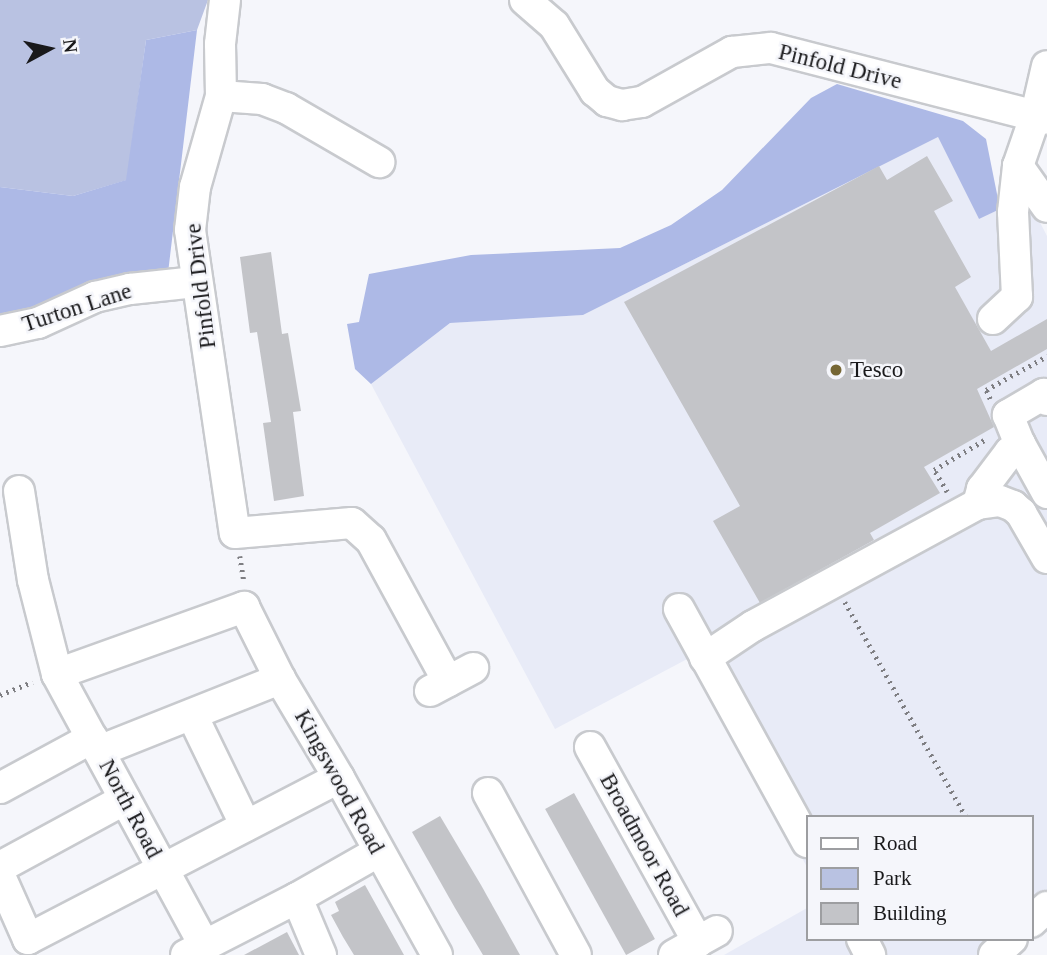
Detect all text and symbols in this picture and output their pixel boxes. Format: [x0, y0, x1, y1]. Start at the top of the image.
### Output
north arrow [14, 14, 84, 84]
text: N [59, 38, 82, 54]
street label: Pinfold Drive [776, 38, 904, 96]
street label: Pinfold Drive [180, 222, 222, 350]
street label: Turton Lane [19, 277, 135, 339]
place label: Tesco [850, 356, 903, 384]
marker: Tesco [828, 362, 844, 378]
street label: Kingswood Road [288, 705, 390, 859]
street label: North Road [92, 755, 168, 863]
street label: Broadmoor Road [593, 769, 695, 921]
legend [806, 815, 1033, 941]
text: Road [873, 831, 917, 855]
text: Park [873, 866, 912, 890]
text: Building [873, 901, 947, 925]

